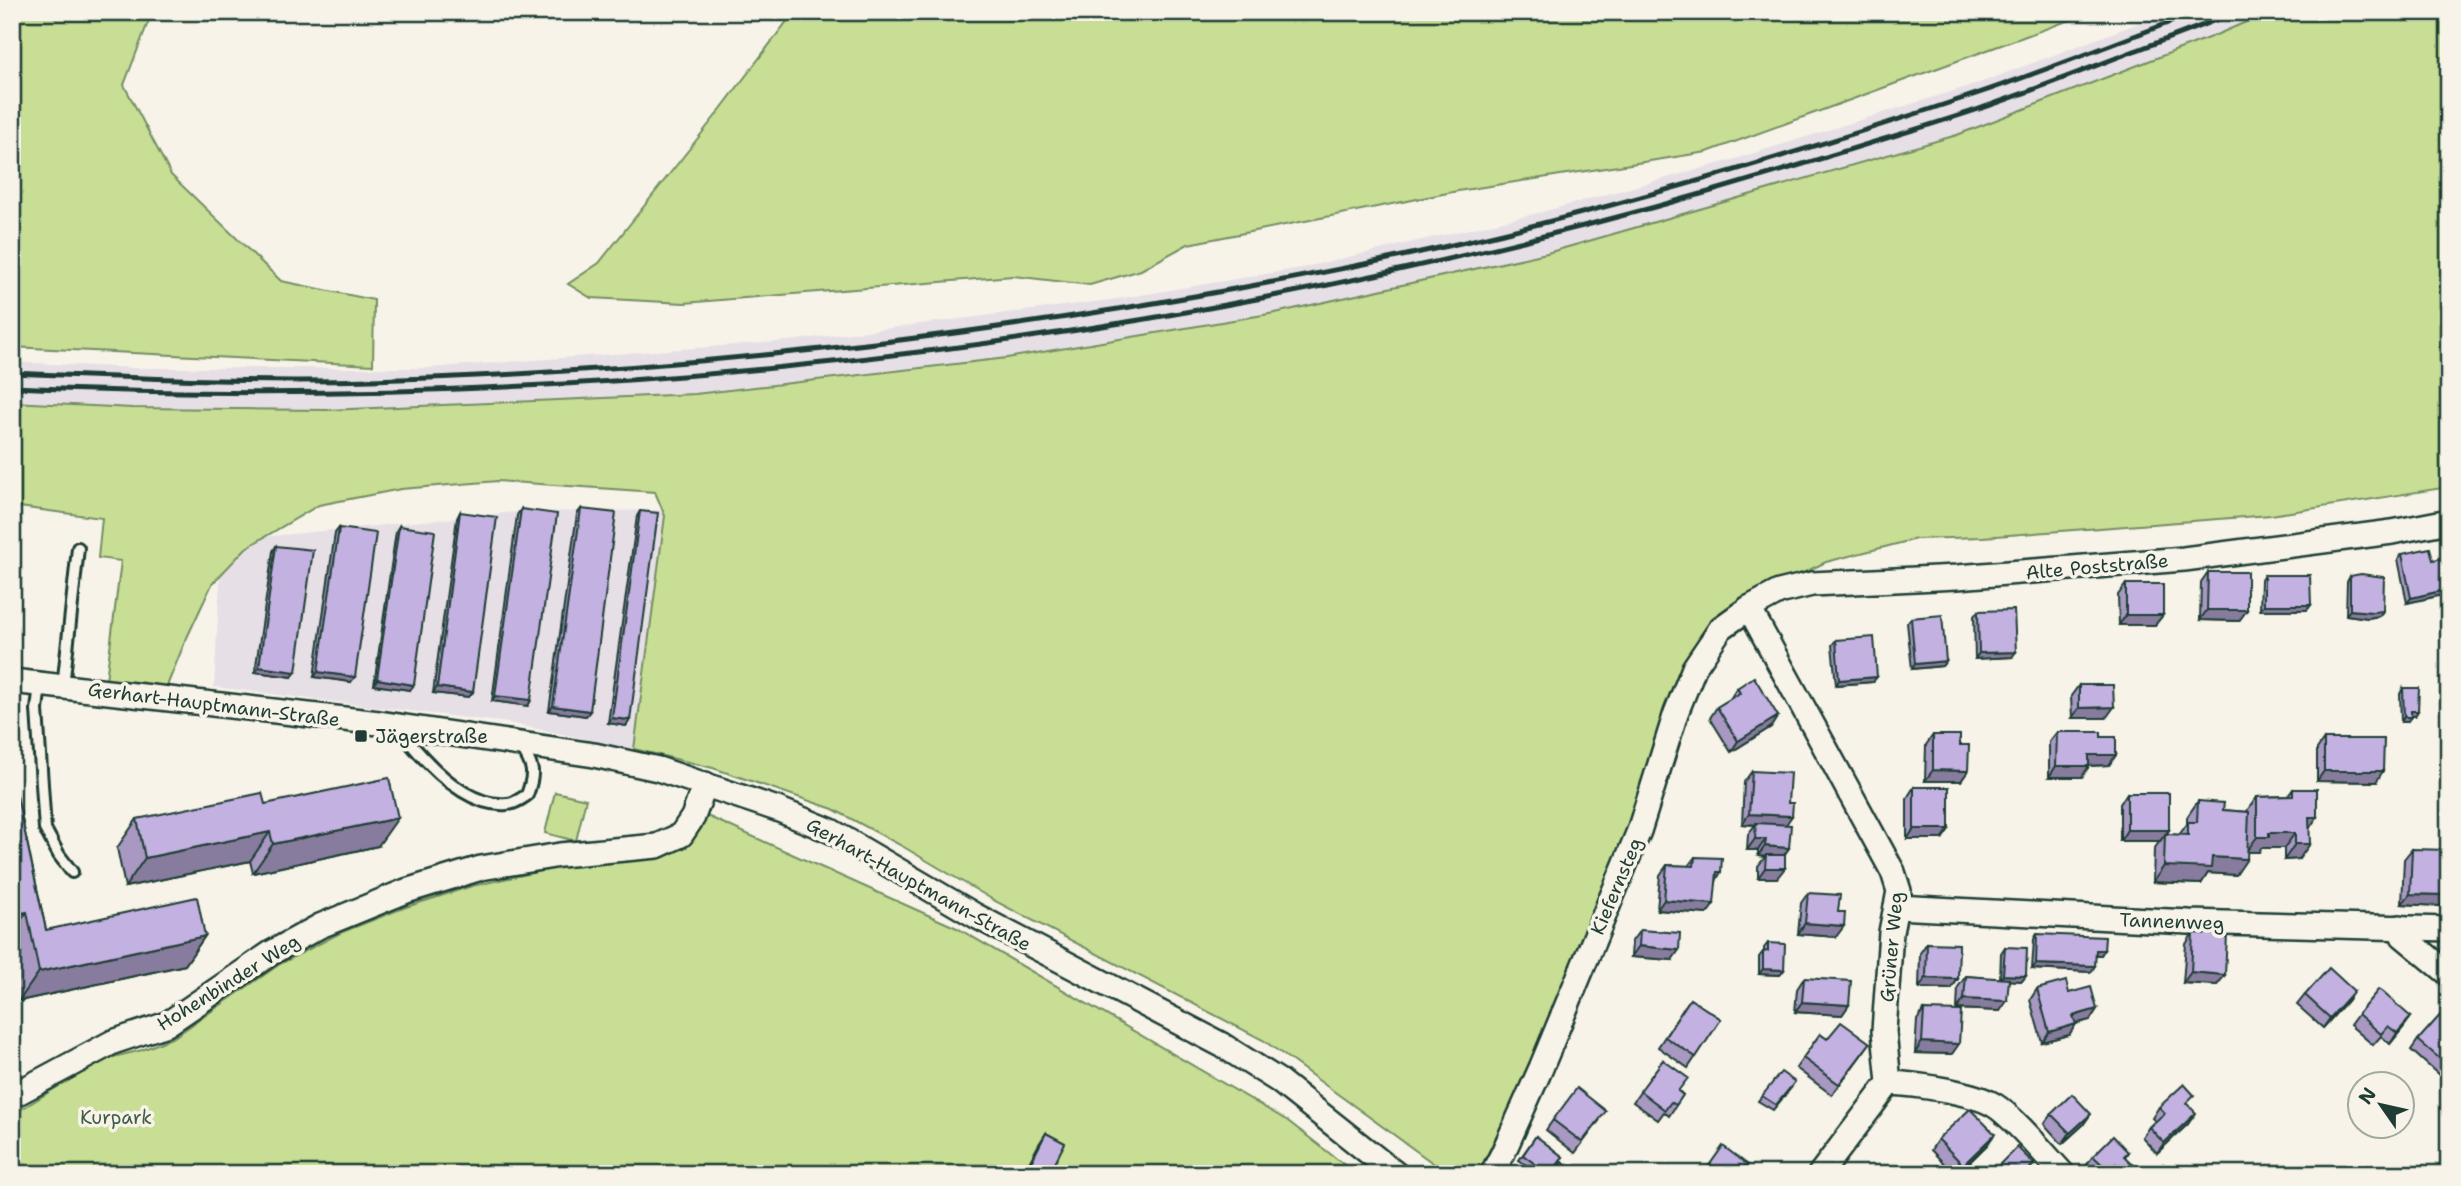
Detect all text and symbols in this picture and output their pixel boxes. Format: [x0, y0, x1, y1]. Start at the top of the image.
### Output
street label: Alte Poststraße [2025, 548, 2169, 585]
street label: Gerhart-Hauptmann-Straße [87, 677, 341, 732]
place label: Jägerstraße [375, 724, 488, 749]
marker: Jägerstraße [353, 728, 369, 744]
street label: Gerhart-Hauptmann-Straße [802, 812, 1036, 957]
street label: Kiefernsteg [1585, 834, 1648, 938]
street label: Grüner Weg [1874, 891, 1909, 1003]
street label: Tannenweg [2119, 907, 2225, 936]
street label: Hohenbinder Weg [152, 928, 304, 1036]
north arrow [2346, 1070, 2416, 1140]
text: N [2353, 1083, 2382, 1109]
park label: Kurpark [80, 1105, 152, 1130]

